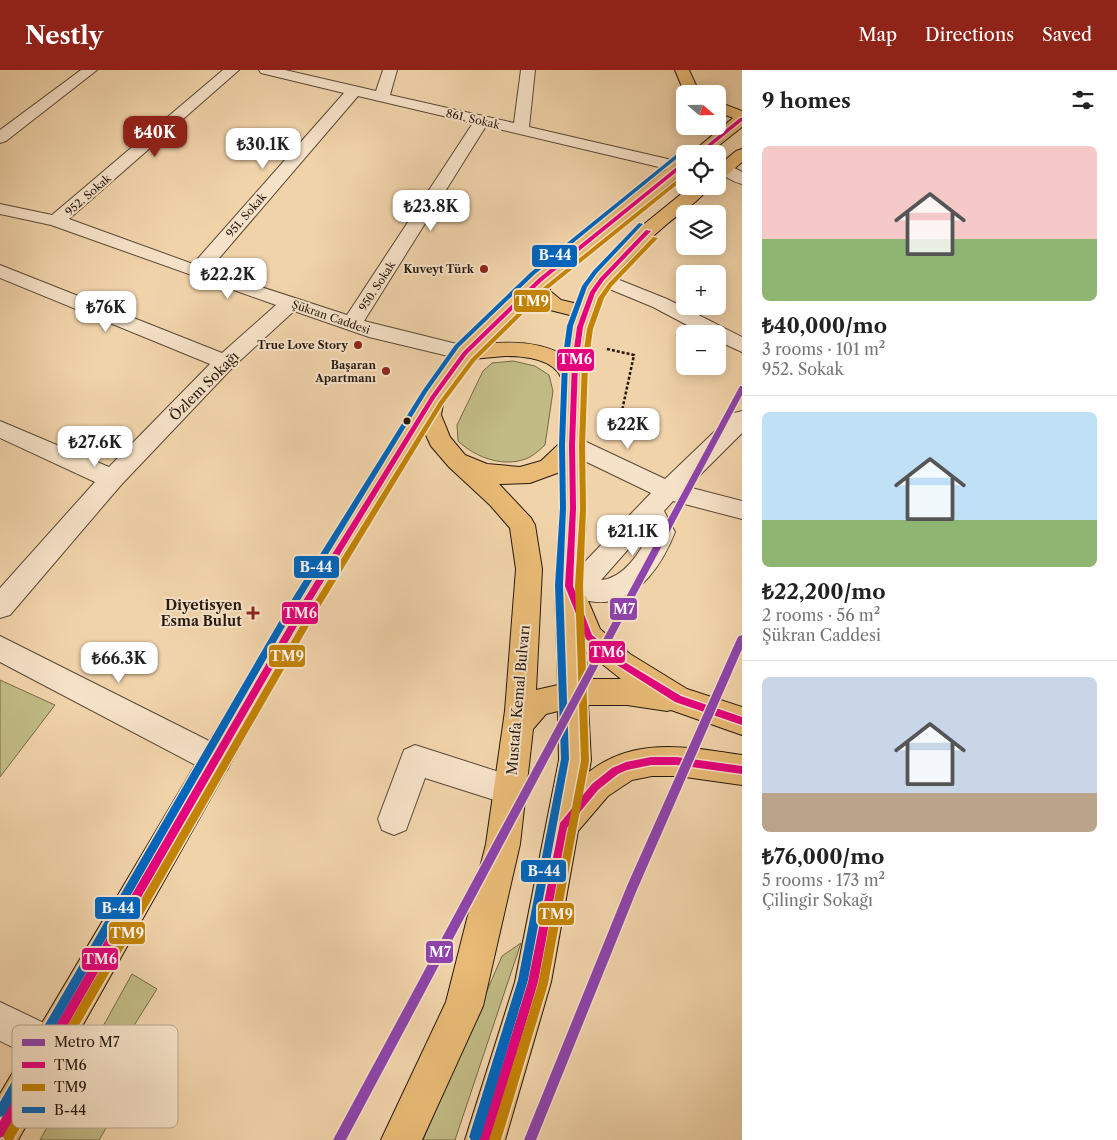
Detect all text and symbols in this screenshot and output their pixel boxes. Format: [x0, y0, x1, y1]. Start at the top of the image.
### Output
text: Nestly [25, 21, 103, 50]
text: Map [858, 24, 897, 46]
text: Directions [925, 24, 1014, 46]
text: Saved [1042, 24, 1092, 46]
north arrow [676, 85, 726, 135]
map controls [676, 85, 726, 375]
icon: filters [1069, 86, 1097, 114]
text: 9 homes [762, 88, 851, 113]
street label: 861. Sokak [445, 106, 502, 132]
pin: ₺40K [125, 116, 185, 158]
text: ₺40K [134, 122, 176, 142]
pin: ₺30.1K [222, 128, 304, 170]
text: ₺30.1K [237, 134, 289, 154]
button: locate [676, 145, 726, 195]
street label: 952. Sokak [62, 171, 114, 219]
icon: home [885, 179, 975, 269]
street label: 951. Sokak [223, 189, 270, 240]
pin: ₺23.8K [390, 190, 472, 232]
text: ₺23.8K [404, 196, 458, 216]
button: layers [676, 205, 726, 255]
line badge: B-44 [531, 244, 578, 268]
text: B-44 [538, 246, 572, 264]
pin: ₺22.2K [187, 258, 269, 300]
street label: 950. Sokak [356, 258, 399, 314]
place label: Kuveyt Türk [404, 262, 475, 276]
marker: Kuveyt Türk [478, 263, 490, 275]
text: ₺22.2K [201, 264, 255, 284]
button: + [676, 265, 726, 315]
line badge: TM9 [513, 289, 551, 313]
pin: ₺76K [76, 290, 136, 333]
text: TM9 [515, 292, 549, 310]
text: ₺76K [86, 297, 126, 317]
street label: Şükran Caddesi [290, 297, 373, 337]
text: ₺40,000/mo [762, 313, 887, 338]
button: − [676, 325, 726, 375]
place label: True Love Story [257, 338, 348, 352]
marker: True Love Story [352, 339, 364, 351]
text: 3 rooms · 101 m² [762, 339, 885, 359]
street label: Özlem Sokağı [165, 347, 243, 425]
line badge: TM6 [556, 348, 595, 372]
text: TM6 [558, 350, 592, 368]
place label: Başaran Apartmanı [314, 358, 376, 385]
text: 952. Sokak [762, 359, 844, 379]
marker: Başaran Apartmanı [380, 365, 392, 377]
pin: ₺22K [598, 408, 658, 450]
text: ₺22K [608, 414, 648, 434]
unlabelled marker [402, 416, 412, 426]
pin: ₺27.6K [54, 426, 136, 468]
text: ₺27.6K [69, 432, 121, 452]
icon: home [885, 444, 975, 534]
pin: ₺21.1K [592, 514, 674, 557]
text: ₺21.1K [608, 521, 658, 541]
line badge: B-44 [293, 555, 340, 579]
text: B-44 [299, 558, 333, 576]
text: ₺22,200/mo [762, 579, 886, 604]
place label: Diyetisyen Esma Bulut [160, 596, 242, 630]
line badge: M7 [609, 597, 638, 621]
text: M7 [613, 600, 636, 618]
line badge: TM6 [281, 601, 319, 625]
text: TM6 [283, 604, 317, 622]
text: 2 rooms · 56 m² [762, 605, 880, 625]
marker: Diyetisyen Esma Bulut [246, 606, 260, 620]
street label: Mustafa Kemal Bulvarı [502, 624, 534, 776]
text: Şükran Caddesi [762, 625, 881, 645]
line badge: TM6 [588, 640, 626, 664]
pin: ₺66.3K [78, 642, 160, 684]
text: TM6 [590, 643, 624, 661]
line badge: TM9 [268, 644, 306, 668]
text: TM9 [270, 647, 304, 665]
text: ₺66.3K [92, 648, 146, 668]
icon: home [885, 709, 975, 799]
text: ₺76,000/mo [762, 844, 884, 869]
line badge: B-44 [520, 859, 567, 883]
text: B-44 [527, 862, 561, 880]
text: 5 rooms · 173 m² [762, 870, 885, 890]
text: Çilingir Sokağı [762, 890, 873, 910]
line badge: B-44 [94, 896, 141, 920]
text: B-44 [101, 899, 135, 917]
line badge: TM9 [537, 902, 575, 926]
text: TM9 [539, 905, 573, 923]
line badge: TM9 [108, 921, 146, 945]
text: TM9 [110, 924, 144, 942]
line badge: M7 [425, 940, 454, 964]
text: M7 [429, 943, 452, 961]
line badge: TM6 [81, 947, 119, 971]
text: TM6 [83, 950, 117, 968]
legend [12, 1025, 178, 1128]
text: Metro M7 [54, 1033, 120, 1051]
text: TM6 [54, 1056, 87, 1074]
text: TM9 [54, 1078, 87, 1096]
text: B-44 [54, 1101, 86, 1119]

